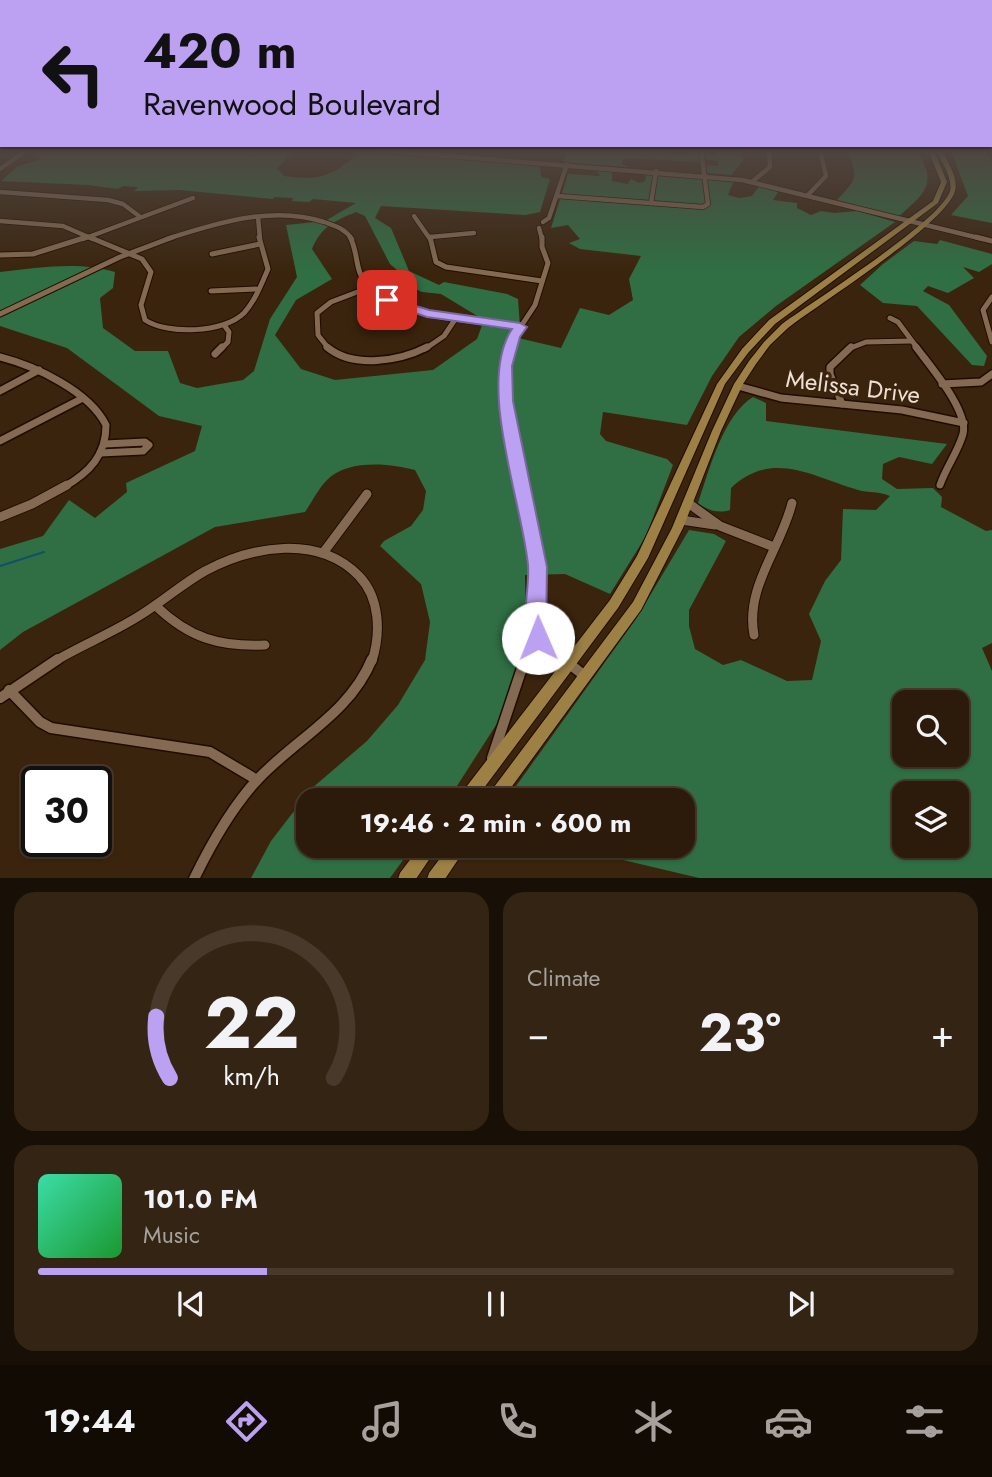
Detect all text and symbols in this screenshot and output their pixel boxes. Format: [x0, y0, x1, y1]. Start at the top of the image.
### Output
text: 420 m [143, 16, 297, 86]
icon: left [28, 28, 119, 119]
text: Ravenwood Boulevard [143, 81, 441, 127]
pin [357, 270, 417, 330]
icon: arrive [368, 281, 406, 319]
street label: Melissa Drive [784, 361, 922, 412]
position arrow [501, 601, 575, 675]
map controls [892, 690, 969, 858]
button: search [892, 690, 969, 767]
speed limit sign: 30 [21, 766, 112, 857]
button: layers [892, 781, 969, 858]
text: 19:46 · 2 min · 600 m [360, 804, 631, 842]
text: Climate [527, 961, 600, 995]
text: 22 [204, 970, 299, 1075]
text: 23° [699, 995, 781, 1071]
text: − [527, 1006, 549, 1061]
text: + [931, 1006, 954, 1061]
text: km/h [223, 1057, 280, 1093]
text: 101.0 FM [143, 1180, 258, 1218]
text: Music [143, 1218, 200, 1252]
icon: previous [172, 1285, 210, 1323]
icon: pause [477, 1285, 515, 1323]
icon: next [782, 1285, 820, 1323]
icon: directions [222, 1397, 271, 1446]
icon: music [358, 1397, 407, 1446]
icon: phone [493, 1397, 542, 1446]
icon: climate [629, 1397, 678, 1446]
icon: car [764, 1397, 813, 1446]
icon: filters [900, 1397, 949, 1446]
text: 19:44 [43, 1398, 136, 1444]

